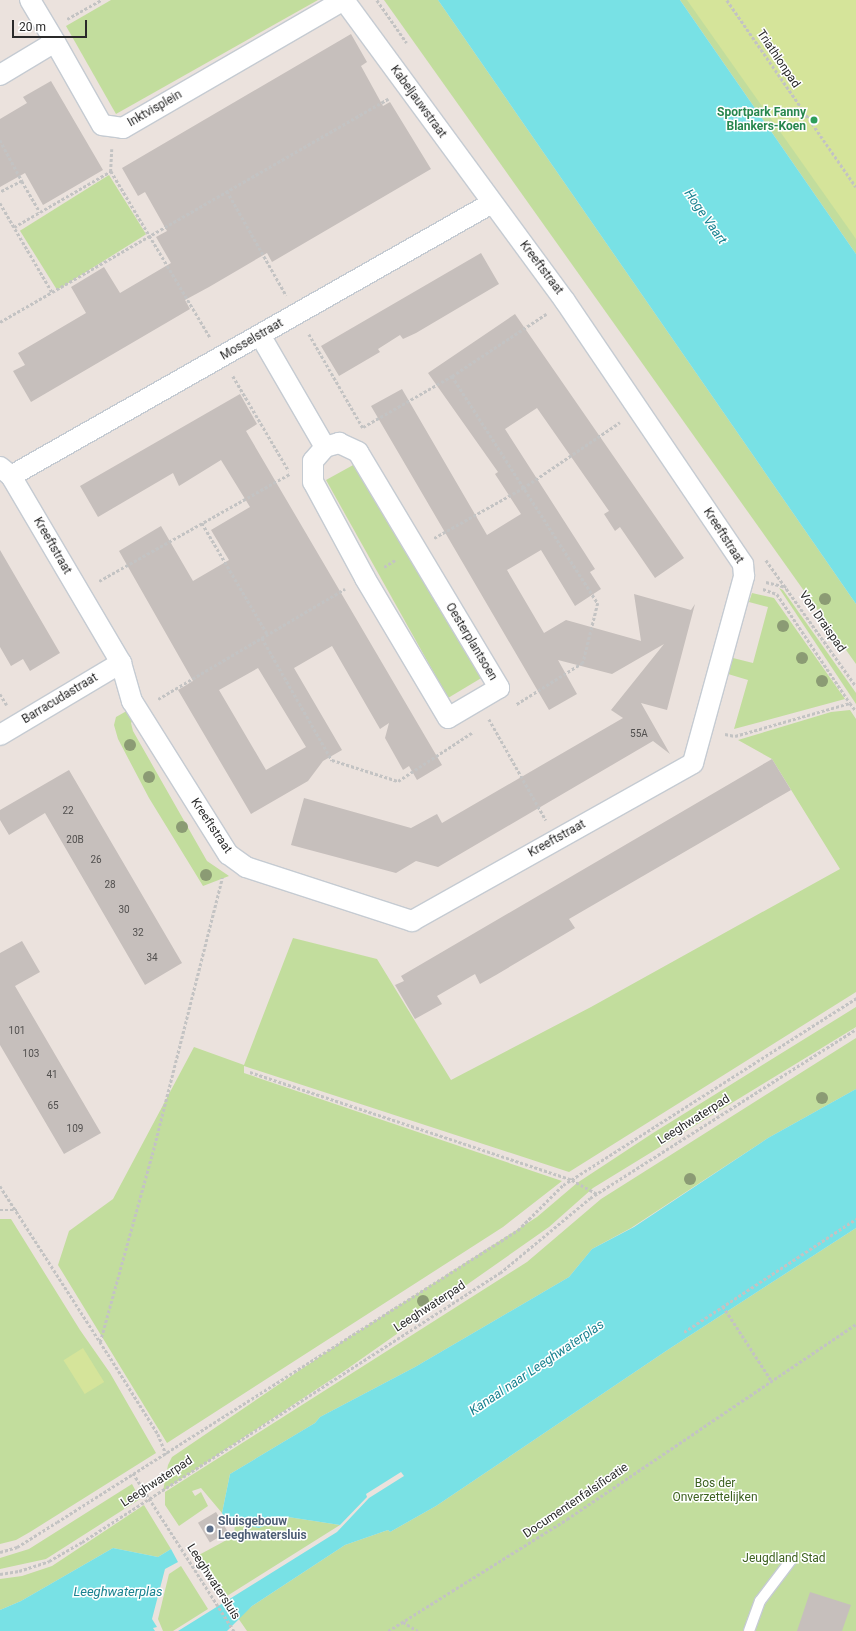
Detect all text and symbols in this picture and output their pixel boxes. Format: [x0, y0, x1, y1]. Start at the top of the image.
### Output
scale bar [14, 12, 89, 38]
text: 20 m [19, 20, 46, 34]
street label: Triathlonpad [753, 27, 803, 91]
street label: Kabeljauwstraat [387, 63, 449, 141]
street label: Inktvisplein [125, 88, 185, 130]
place label: Sportpark Fanny Blankers-Koen [717, 106, 806, 134]
marker: Sportpark Fanny Blankers-Koen [809, 115, 819, 125]
water label: Hoge Vaart [680, 187, 730, 247]
street label: Kreeftstraat [516, 238, 566, 298]
street label: Mosselstraat [218, 316, 286, 364]
street label: Kreeftstraat [700, 506, 746, 566]
street label: Kreeftstraat [30, 515, 74, 577]
street label: Von Draispad [796, 589, 848, 655]
street label: Oesterplantsoen [442, 601, 500, 683]
street label: Barracudastraat [20, 671, 100, 727]
house number: 55A [630, 728, 648, 740]
street label: Kreeftstraat [187, 796, 235, 856]
house number: 22 [62, 805, 74, 817]
street label: Kreeftstraat [526, 817, 588, 861]
house number: 20B [66, 834, 84, 846]
house number: 26 [90, 854, 102, 866]
house number: 28 [104, 879, 116, 891]
house number: 30 [118, 904, 130, 916]
house number: 32 [132, 927, 144, 939]
house number: 34 [146, 952, 158, 964]
house number: 101 [9, 1025, 25, 1037]
house number: 103 [23, 1048, 39, 1060]
house number: 41 [46, 1069, 58, 1081]
street label: Leeghwaterpad [655, 1092, 733, 1148]
house number: 65 [47, 1100, 59, 1112]
house number: 109 [67, 1123, 83, 1135]
street label: Leeghwaterpad [391, 1279, 469, 1335]
water label: Kanaal naar Leeghwaterplas [467, 1317, 607, 1419]
street label: Leeghwaterpad [118, 1454, 196, 1510]
street label: Documentenfalsificatie [521, 1461, 631, 1541]
park label: Bos der Onverzettelijken [672, 1477, 758, 1505]
place label: Sluisgebouw Leeghwatersluis [218, 1515, 307, 1543]
marker: Sluisgebouw Leeghwatersluis [205, 1524, 215, 1534]
street label: Leeghwatersluis [183, 1541, 243, 1623]
park label: Jeugdland Stad [742, 1552, 826, 1566]
water label: Leeghwaterplas [73, 1584, 163, 1600]

